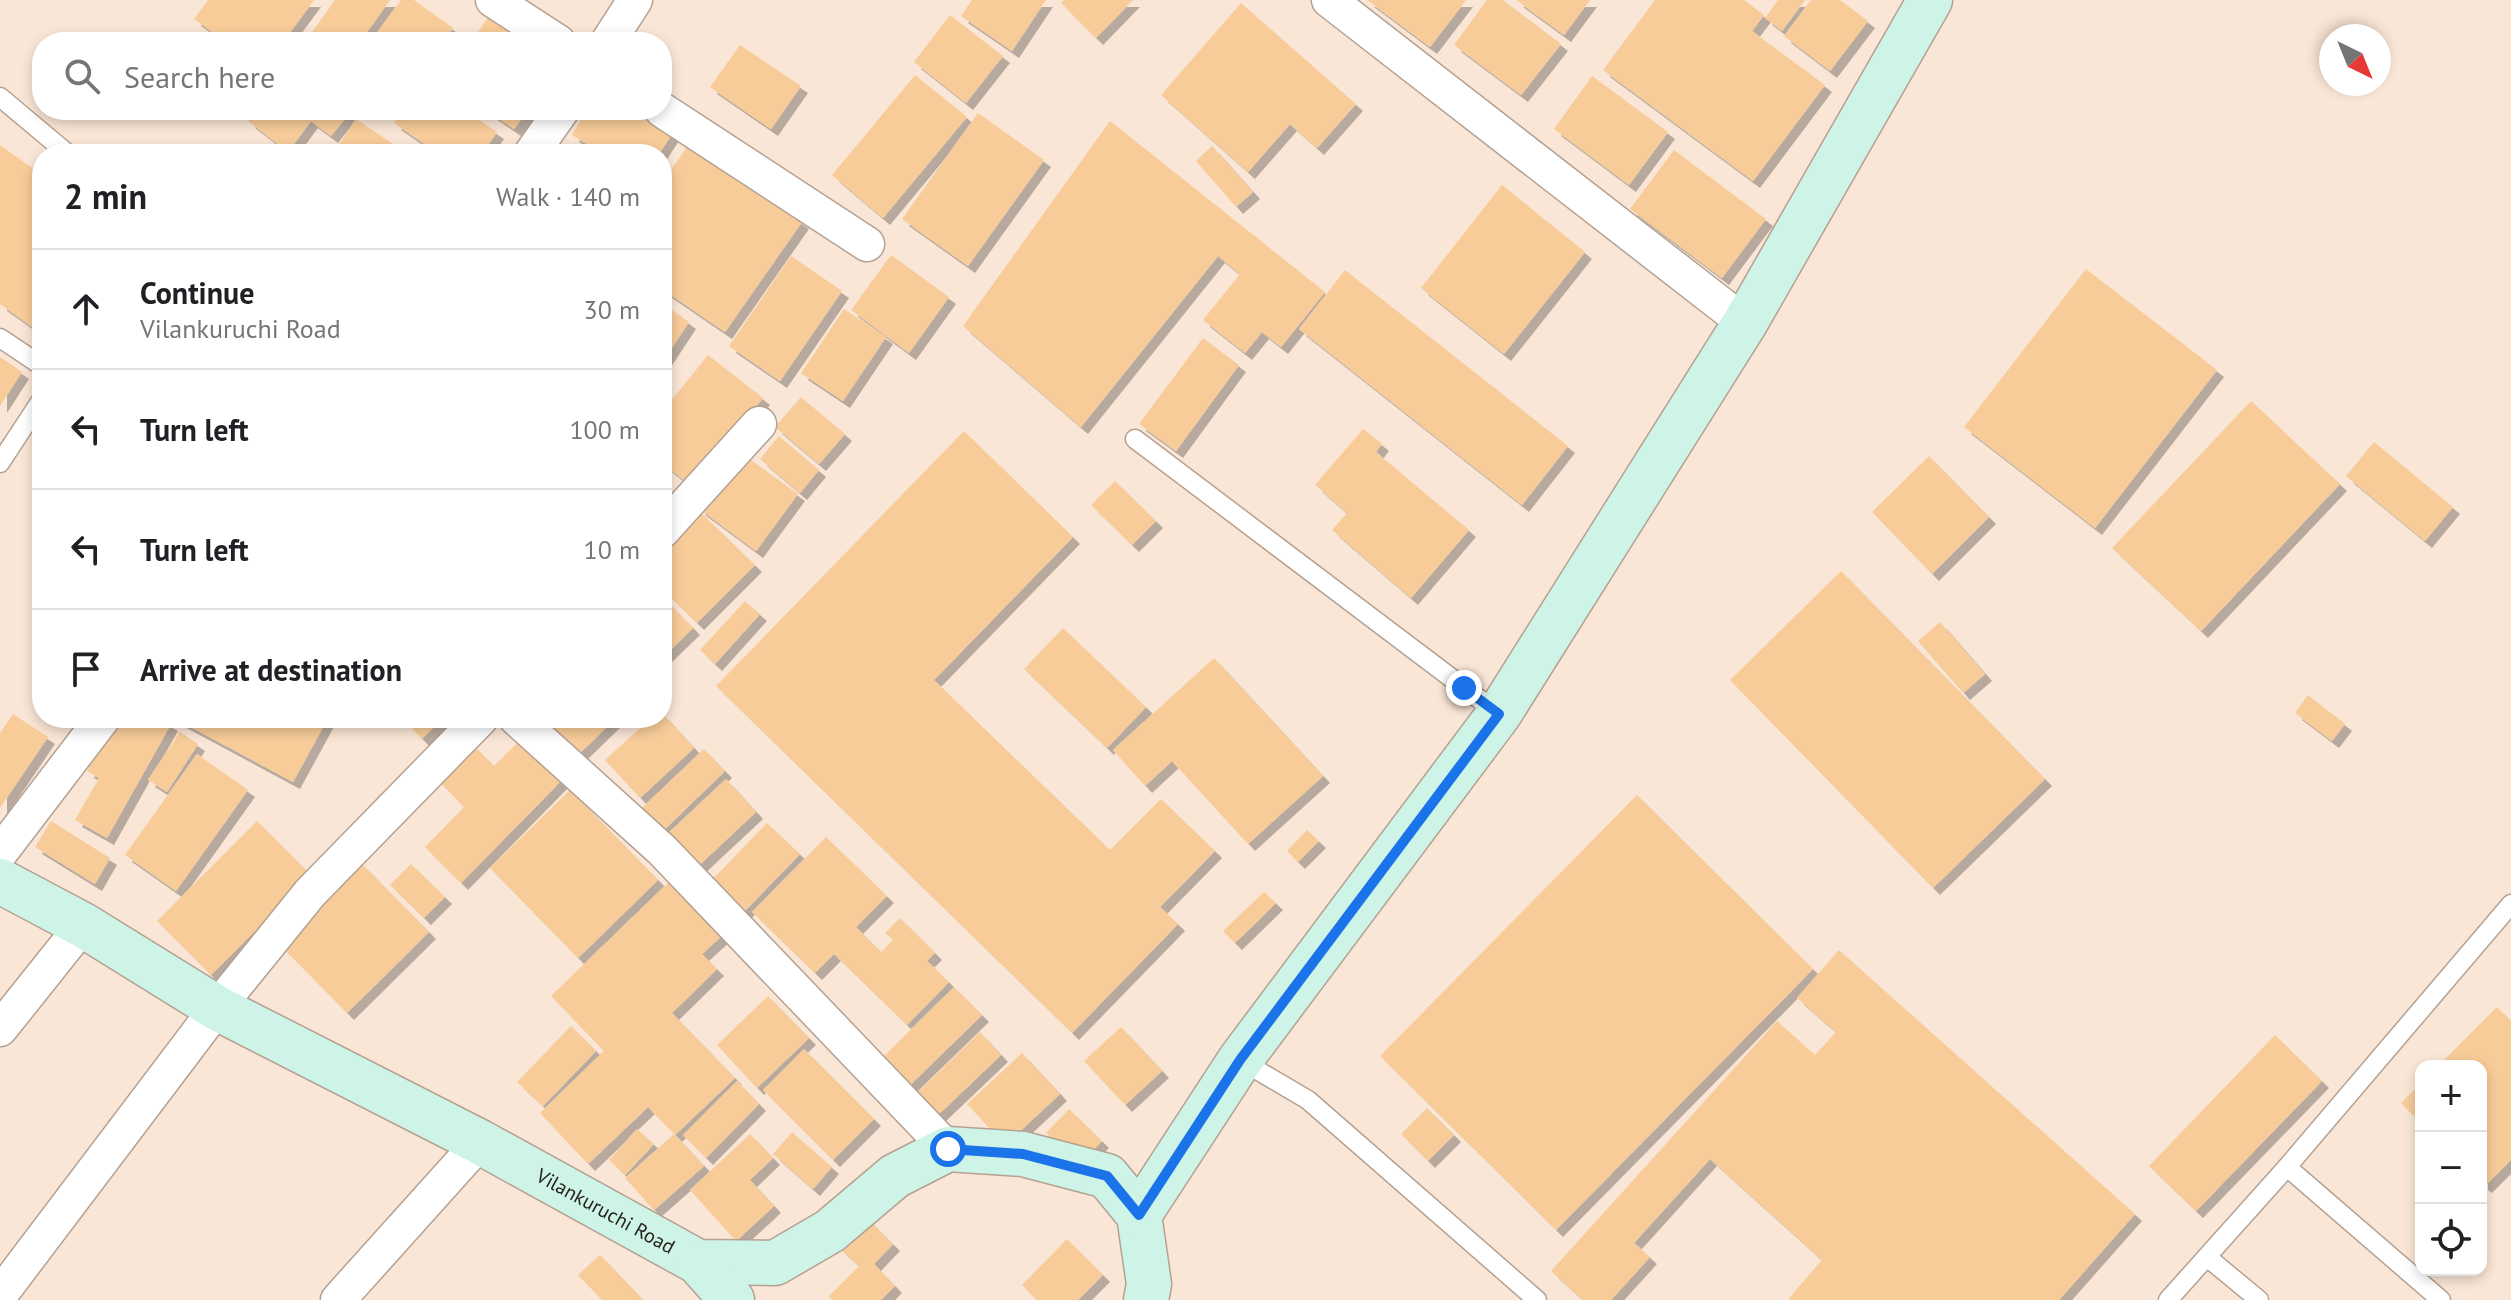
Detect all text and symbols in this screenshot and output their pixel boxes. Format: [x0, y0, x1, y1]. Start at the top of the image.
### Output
north arrow [2319, 24, 2391, 96]
search box [32, 32, 672, 120]
icon: search [60, 54, 104, 98]
text: Search here [124, 57, 275, 96]
text: 2 min [64, 174, 147, 218]
text: Walk · 140 m [496, 180, 640, 213]
text: Continue [140, 273, 254, 312]
icon: ahead [64, 287, 108, 331]
text: 30 m [584, 293, 640, 326]
text: Vilankuruchi Road [140, 312, 341, 345]
icon: left [64, 407, 108, 451]
text: Turn left [140, 410, 248, 449]
text: 100 m [569, 413, 640, 446]
icon: left [64, 527, 108, 571]
text: Turn left [140, 530, 248, 569]
text: 10 m [584, 533, 640, 566]
icon: arrive [64, 647, 108, 691]
text: Arrive at destination [140, 650, 402, 689]
route end [1446, 670, 1482, 706]
map controls [2415, 1060, 2487, 1276]
button: + [2415, 1060, 2487, 1132]
route start [930, 1131, 966, 1167]
button: − [2415, 1132, 2487, 1204]
street label: Vilankuruchi Road [531, 1162, 679, 1260]
button: locate [2415, 1204, 2487, 1276]

